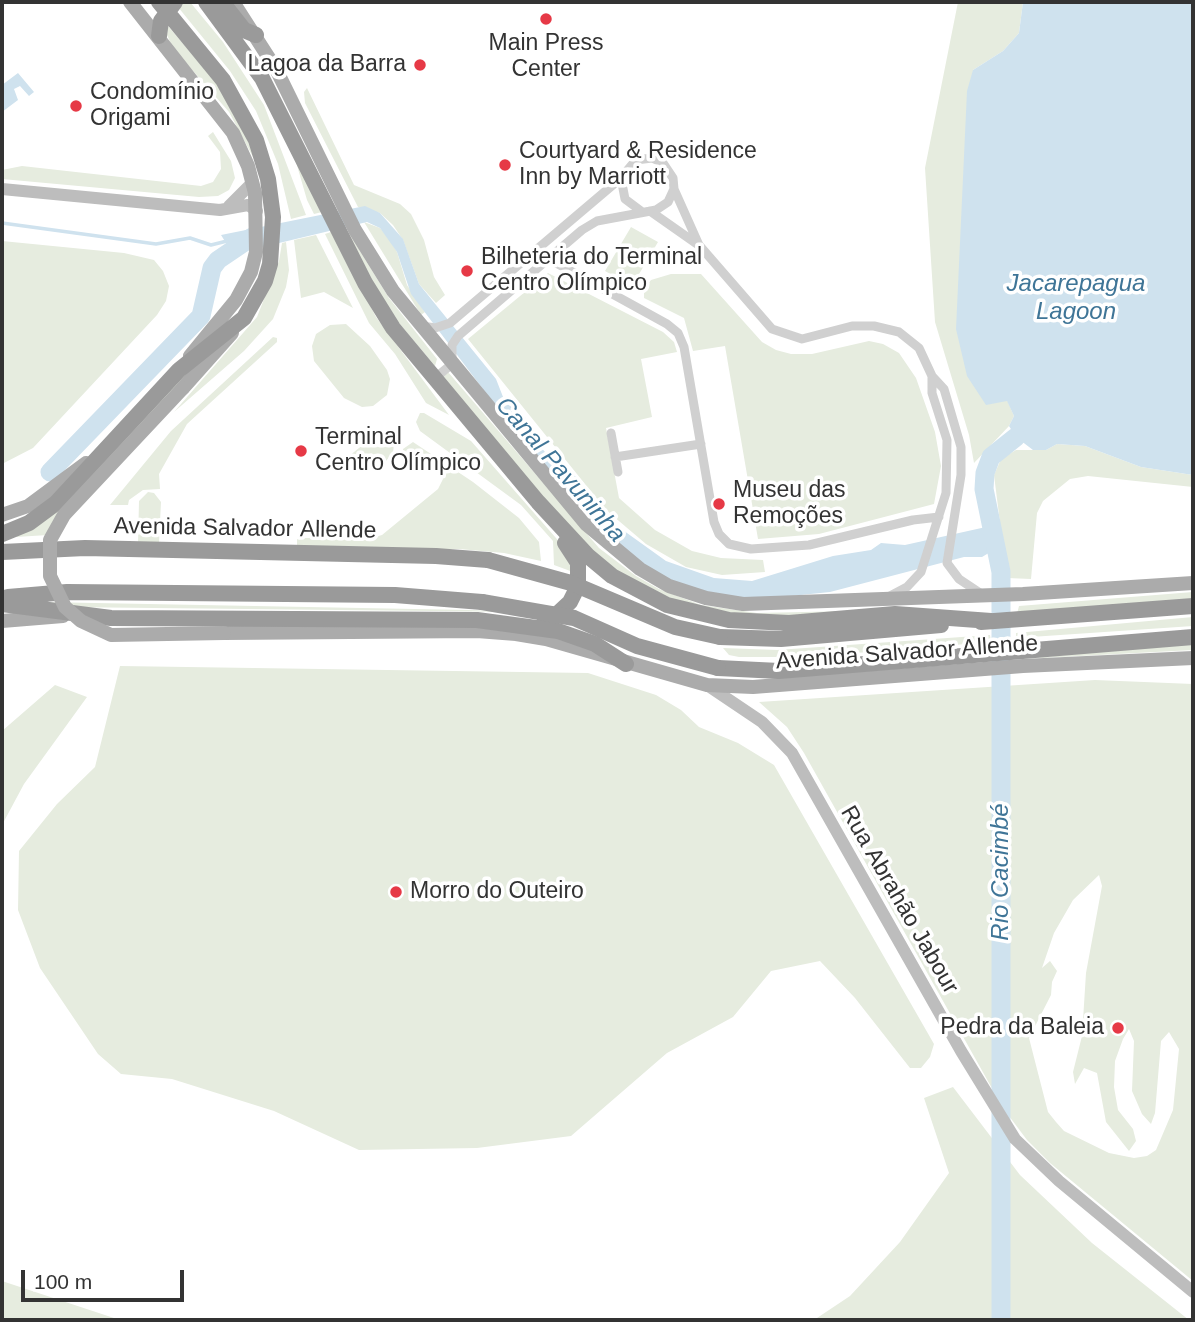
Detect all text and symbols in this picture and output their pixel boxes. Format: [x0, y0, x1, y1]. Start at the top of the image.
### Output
marker: Main Press Center [538, 11, 554, 27]
place label: Main Press Center [488, 30, 604, 84]
place label: Lagoa da Barra [247, 51, 406, 79]
marker: Lagoa da Barra [412, 57, 428, 73]
place label: Condomínio Origami [90, 79, 214, 133]
marker: Condomínio Origami [68, 98, 84, 114]
place label: Courtyard & Residence Inn by Marriott [519, 138, 757, 192]
marker: Courtyard & Residence Inn by Marriott [497, 157, 513, 173]
place label: Bilheteria do Terminal Centro Olímpico [481, 244, 702, 298]
marker: Bilheteria do Terminal Centro Olímpico [459, 263, 475, 279]
water label: Jacarepagua Lagoon [1007, 270, 1145, 326]
water label: Canal Pavuninha [489, 392, 631, 548]
place label: Terminal Centro Olímpico [315, 424, 481, 478]
marker: Terminal Centro Olímpico [293, 443, 309, 459]
place label: Museu das Remoções [733, 477, 846, 531]
marker: Museu das Remoções [711, 496, 727, 512]
street label: Avenida Salvador Allende [113, 513, 377, 545]
street label: Avenida Salvador Allende [775, 630, 1039, 676]
street label: Rua Abrahão Jabour [834, 801, 964, 999]
water label: Rio Cacimbé [987, 803, 1015, 941]
place label: Morro do Outeiro [410, 878, 584, 906]
marker: Morro do Outeiro [388, 884, 404, 900]
place label: Pedra da Baleia [940, 1014, 1104, 1042]
marker: Pedra da Baleia [1110, 1020, 1126, 1036]
scale bar [24, 1256, 187, 1300]
text: 100 m [34, 1270, 92, 1293]

